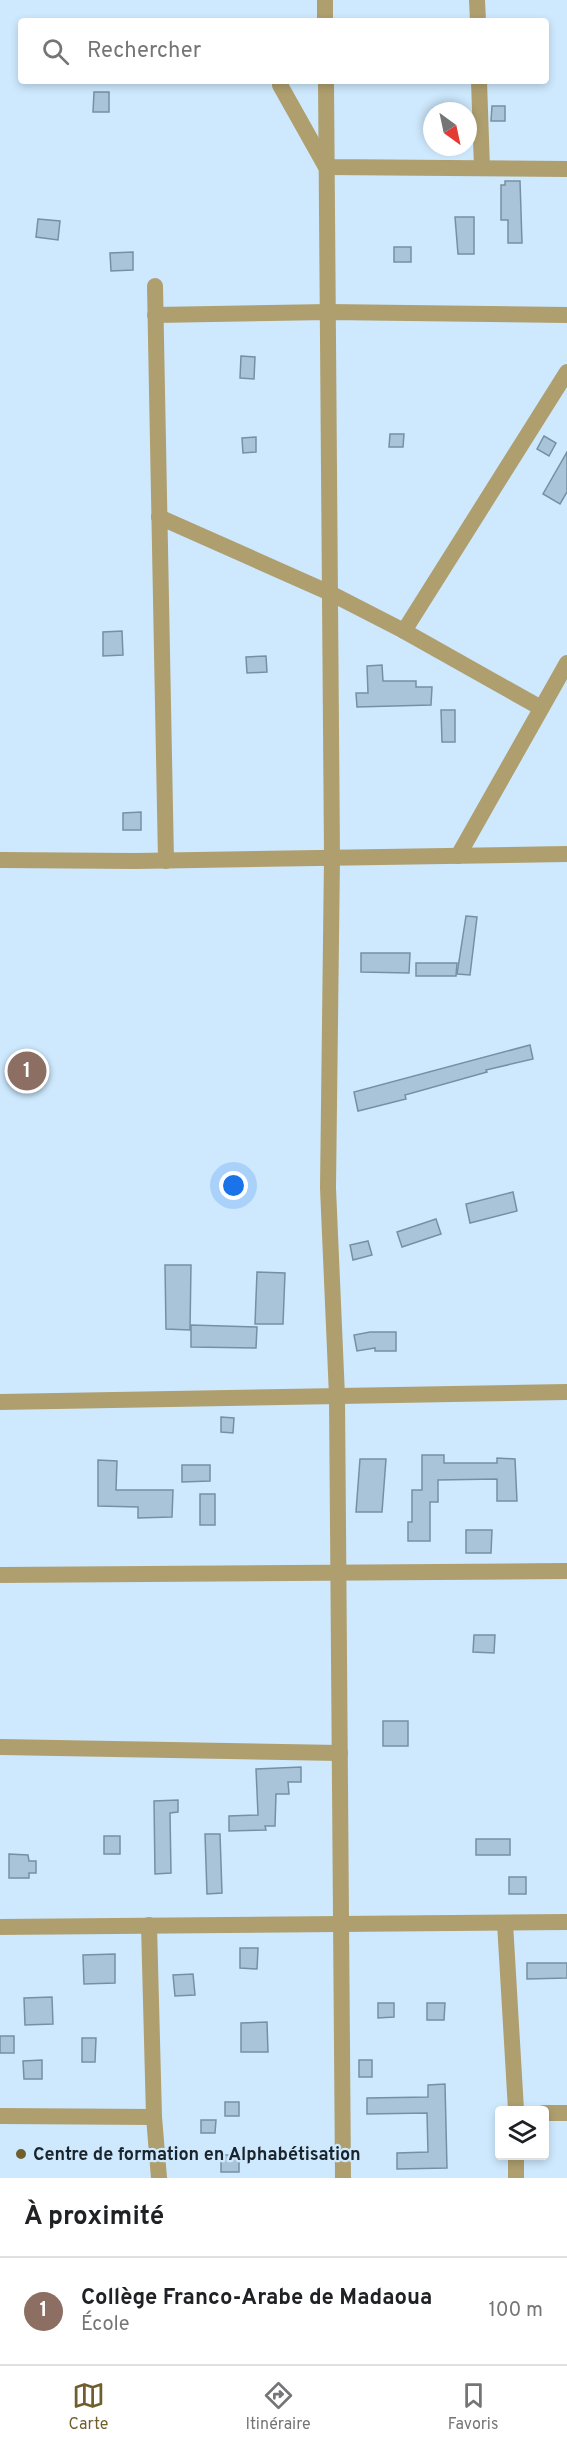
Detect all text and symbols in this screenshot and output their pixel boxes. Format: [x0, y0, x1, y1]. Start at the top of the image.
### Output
search box [18, 18, 549, 84]
icon: search [39, 35, 72, 68]
text: Rechercher [87, 38, 201, 65]
north arrow [423, 102, 477, 156]
pin: 1 [8, 1048, 46, 1094]
your location [219, 1171, 248, 1200]
map controls [495, 2106, 549, 2160]
button: layers [495, 2106, 549, 2160]
place label: Centre de formation en Alphabétisation [33, 2144, 361, 2167]
marker: Centre de formation en Alphabétisation [14, 2147, 28, 2161]
text: À proximité [24, 2201, 164, 2234]
text: Collège Franco-Arabe de Madaoua [81, 2285, 432, 2312]
text: 1 [40, 2298, 48, 2324]
text: 100 m [488, 2298, 543, 2324]
text: École [81, 2312, 130, 2338]
tab: Carte [69, 2379, 108, 2435]
tab: Itinéraire [246, 2379, 311, 2435]
tab: Favoris [448, 2379, 498, 2435]

